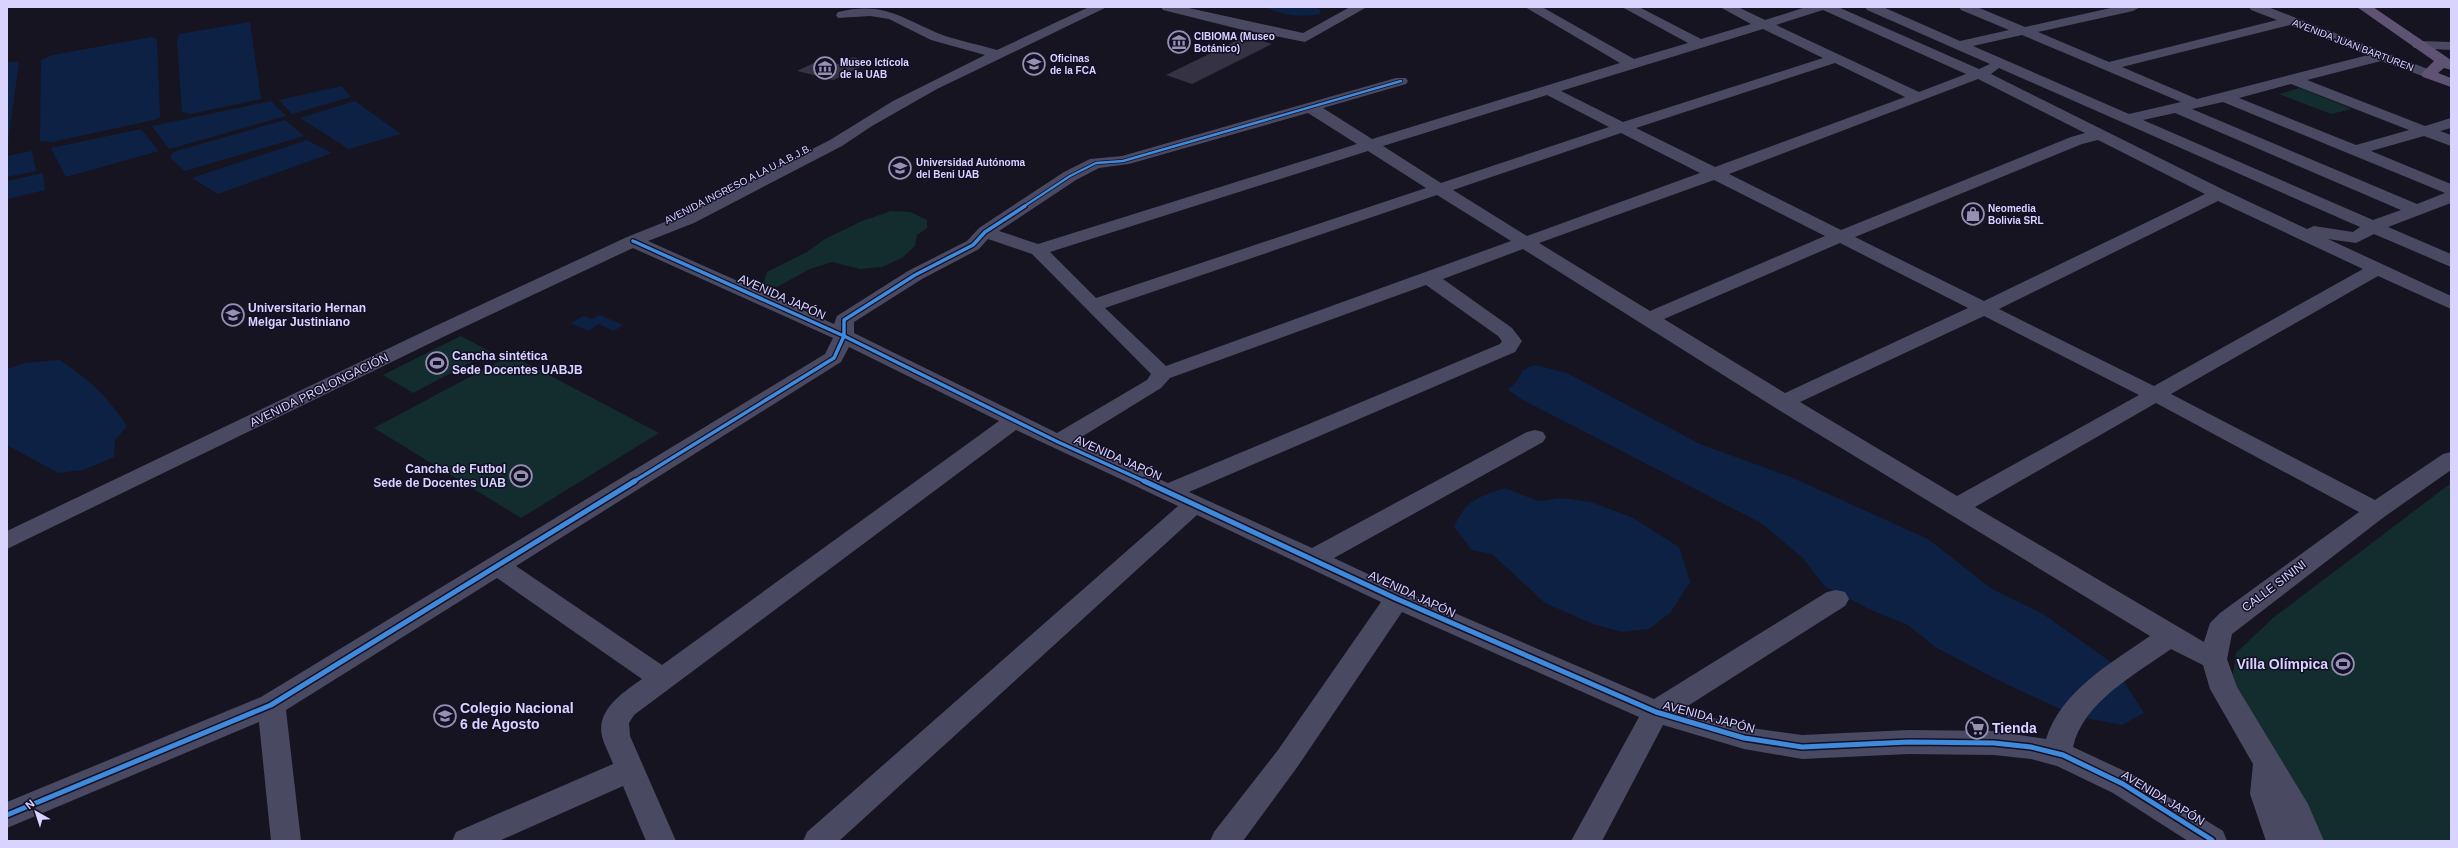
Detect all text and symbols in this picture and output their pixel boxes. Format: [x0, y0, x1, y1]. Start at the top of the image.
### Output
street label: AVENIDA JUAN BARTUREN [2291, 17, 2415, 73]
museum icon: CIBIOMA (Museo Botánico) [1166, 29, 1192, 55]
place label: CIBIOMA (Museo Botánico) [1194, 31, 1275, 54]
school or university icon: Oficinas de la FCA [1021, 51, 1047, 77]
place label: Oficinas de la FCA [1050, 53, 1096, 76]
museum icon: Museo Ictícola de la UAB [812, 55, 838, 81]
place label: Museo Ictícola de la UAB [840, 57, 909, 80]
street label: AVENIDA INGRESO A LA U.A.B.J.B. [663, 142, 813, 226]
school or university icon: Universidad Autónoma del Beni UAB [887, 155, 913, 181]
place label: Universidad Autónoma del Beni UAB [916, 157, 1026, 180]
shop icon: Neomedia Bolivia SRL [1960, 201, 1986, 227]
place label: Neomedia Bolivia SRL [1988, 203, 2044, 226]
street label: AVENIDA JAPÓN [736, 270, 828, 323]
place label: Universitario Hernan Melgar Justiniano [248, 301, 366, 329]
school or university icon: Universitario Hernan Melgar Justiniano [220, 302, 246, 328]
street label: AVENIDA PROLONGACIÓN [247, 349, 391, 430]
place label: Cancha sintética Sede Docentes UABJB [452, 349, 583, 377]
sports icon: Cancha sintética Sede Docentes UABJB [424, 350, 450, 376]
street label: AVENIDA JAPÓN [1072, 431, 1164, 484]
place label: Cancha de Futbol Sede de Docentes UAB [373, 462, 506, 490]
sports icon: Cancha de Futbol Sede de Docentes UAB [508, 463, 534, 489]
street label: CALLE SININI [2239, 557, 2309, 615]
street label: AVENIDA JAPÓN [1366, 567, 1458, 620]
sports icon: Villa Olímpica [2330, 651, 2356, 677]
place label: Villa Olímpica [2236, 656, 2328, 672]
street label: AVENIDA JAPÓN [1662, 697, 1757, 736]
place label: Colegio Nacional 6 de Agosto [460, 700, 574, 732]
school or university icon: Colegio Nacional 6 de Agosto [432, 703, 458, 729]
supermarket icon: Tienda [1964, 715, 1990, 741]
place label: Tienda [1992, 720, 2037, 736]
street label: AVENIDA JAPÓN [2119, 767, 2208, 828]
north arrow [16, 792, 56, 832]
text: N [23, 797, 37, 811]

